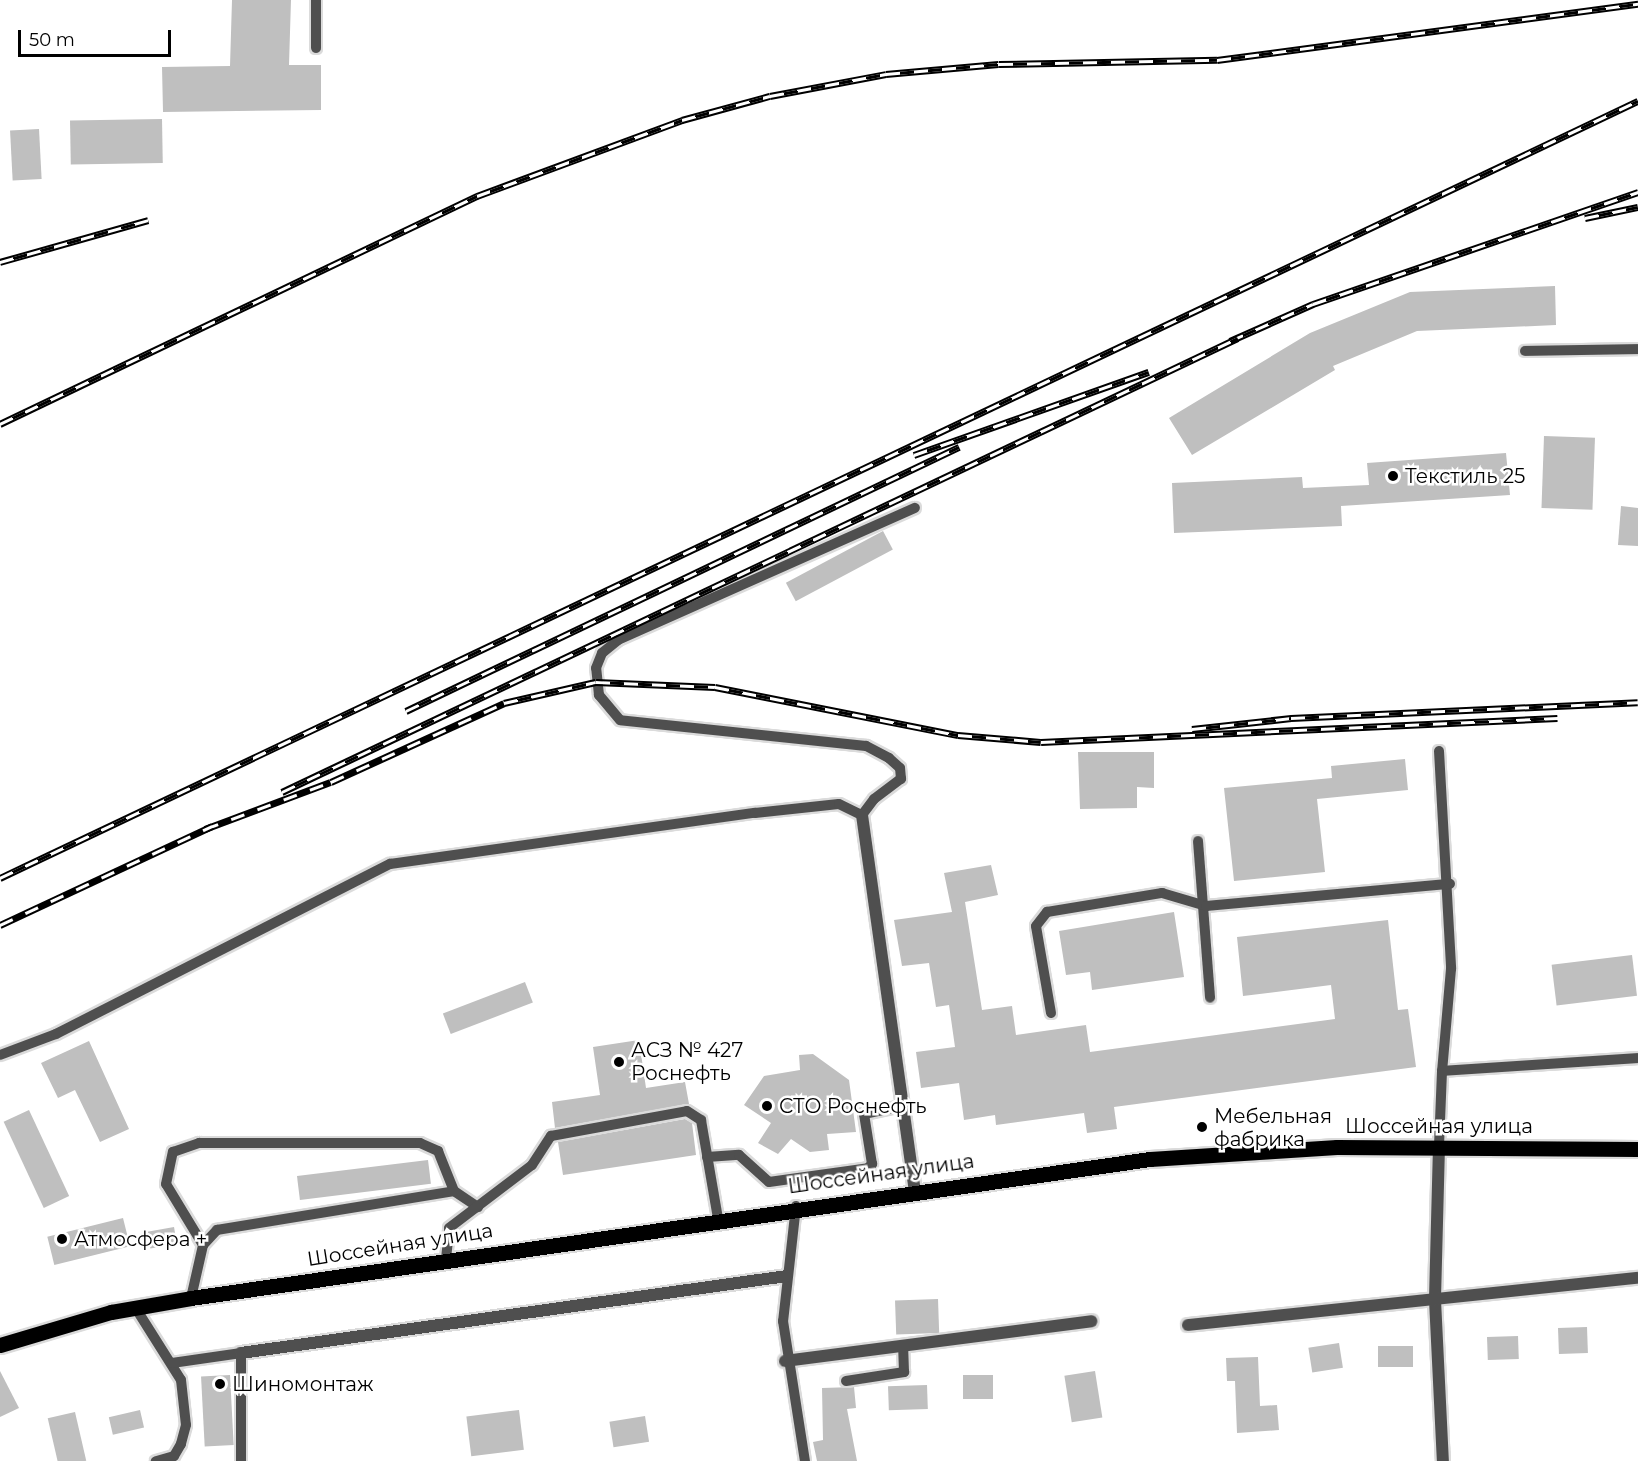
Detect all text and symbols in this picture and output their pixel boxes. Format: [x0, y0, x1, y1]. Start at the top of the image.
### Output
scale bar [21, 18, 174, 56]
text: 50 m [29, 29, 75, 51]
place label: Текстиль 25 [1405, 464, 1525, 488]
marker: Текстиль 25 [1386, 469, 1400, 483]
place label: АСЗ № 427 Роснефть [631, 1038, 743, 1085]
marker: АСЗ № 427 Роснефть [612, 1055, 626, 1069]
place label: СТО Роснефть [779, 1094, 927, 1118]
marker: СТО Роснефть [760, 1099, 774, 1113]
place label: Мебельная фабрика [1214, 1104, 1332, 1151]
street label: Шоссейная улица [1345, 1114, 1533, 1138]
marker: Мебельная фабрика [1195, 1120, 1209, 1134]
street label: Шоссейная улица [786, 1149, 976, 1199]
street label: Шоссейная улица [305, 1218, 495, 1272]
place label: Атмосфера + [74, 1227, 207, 1251]
marker: Атмосфера + [55, 1232, 69, 1246]
place label: Шиномонтаж [232, 1372, 374, 1396]
marker: Шиномонтаж [213, 1377, 227, 1391]

